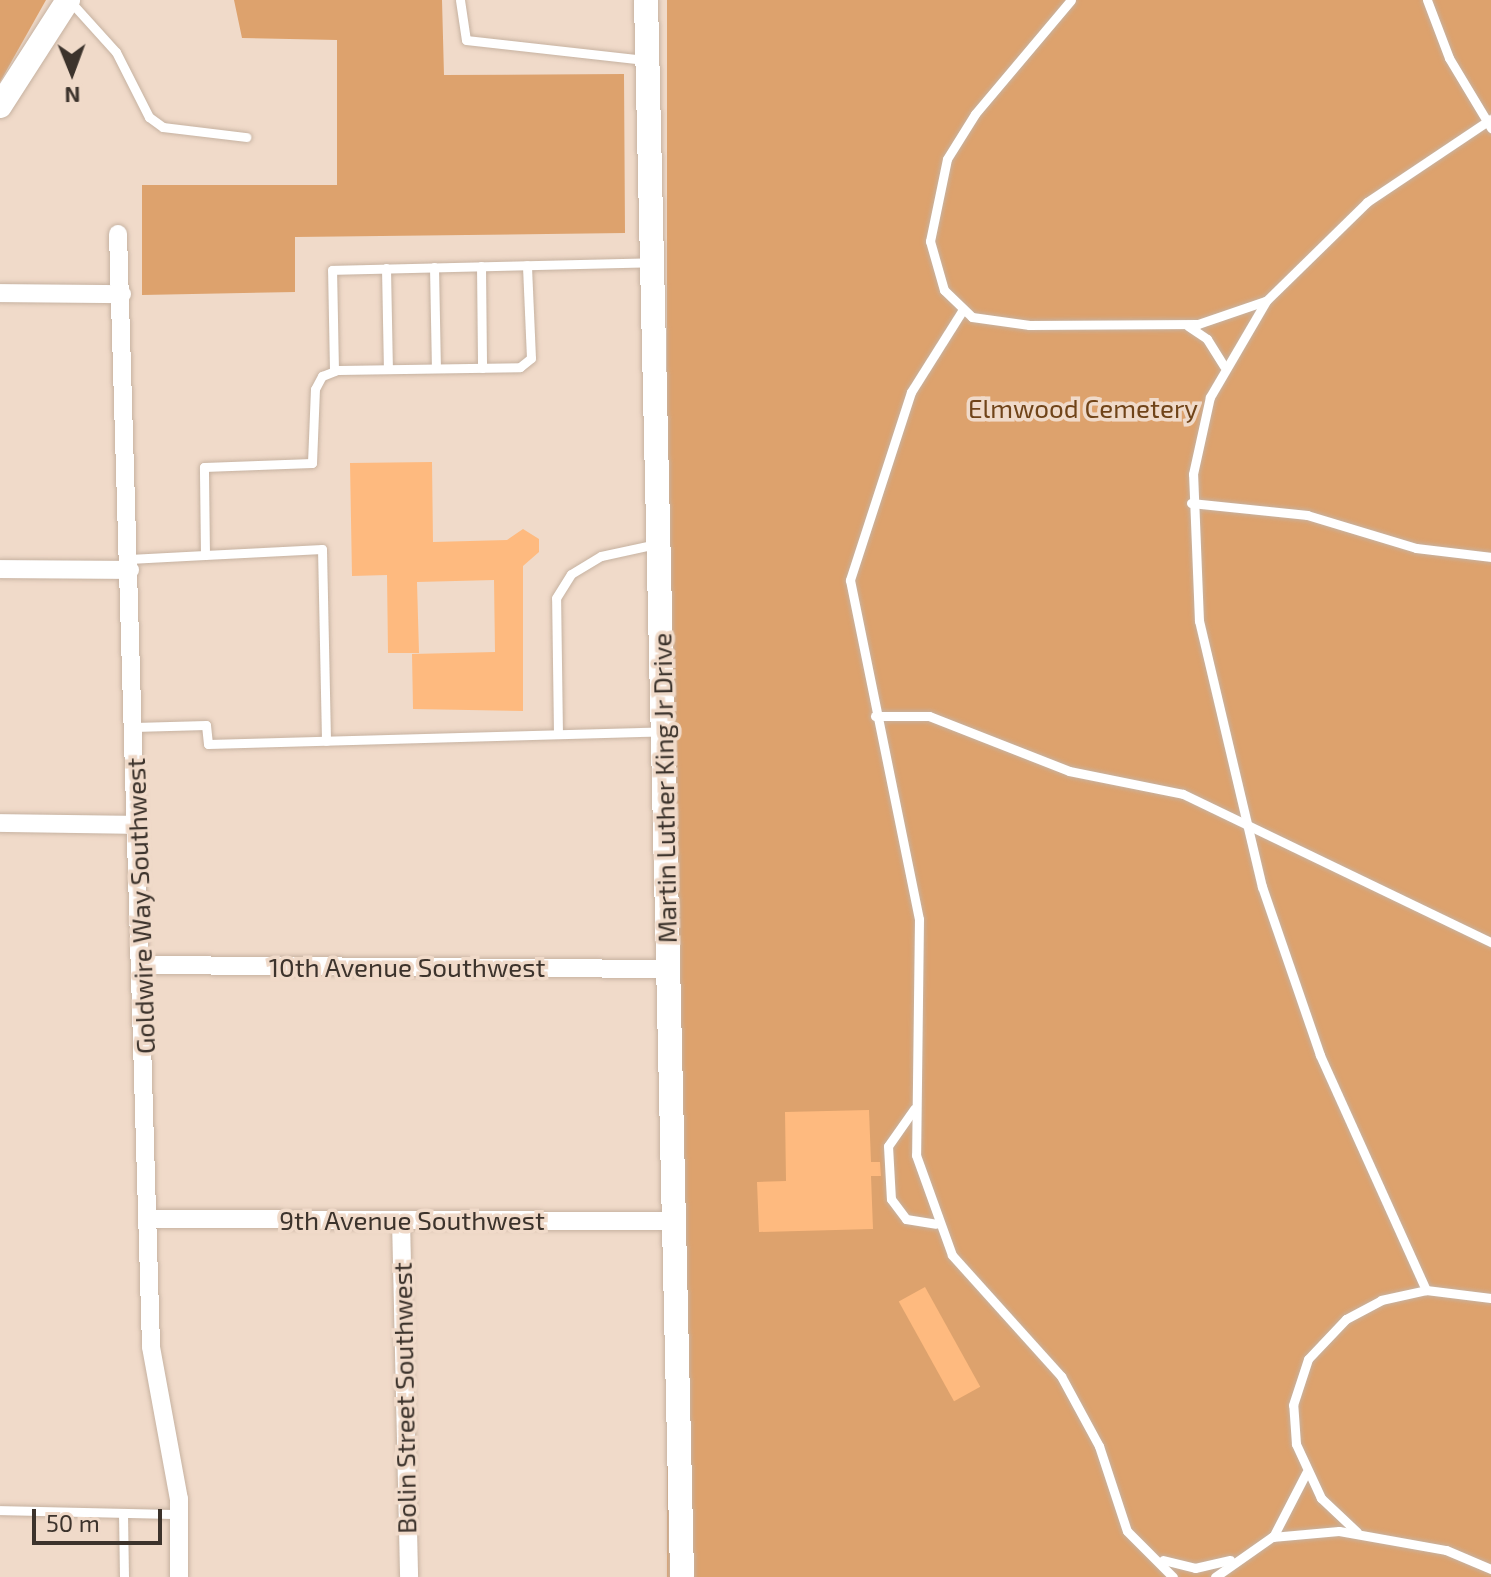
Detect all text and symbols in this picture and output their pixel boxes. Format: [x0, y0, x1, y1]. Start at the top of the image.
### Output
north arrow [32, 32, 112, 112]
text: N [64, 83, 81, 109]
park label: Elmwood Cemetery [968, 392, 1198, 424]
street label: Martin Luther King Jr Drive [646, 632, 682, 944]
street label: Goldwire Way Southwest [119, 757, 161, 1055]
street label: 10th Avenue Southwest [268, 951, 546, 983]
street label: 9th Avenue Southwest [279, 1204, 545, 1236]
street label: Bolin Street Southwest [386, 1262, 422, 1534]
scale bar [36, 1493, 166, 1543]
text: 50 m [46, 1508, 100, 1537]

